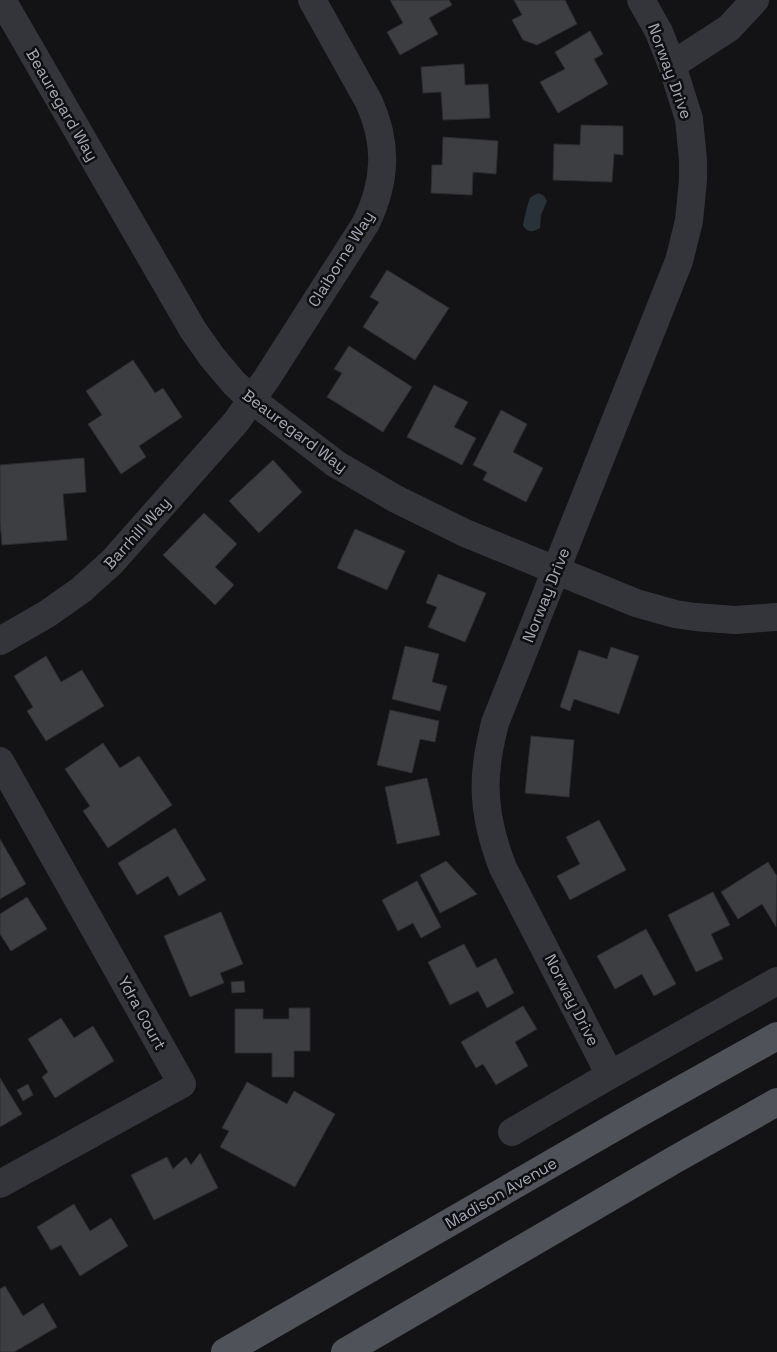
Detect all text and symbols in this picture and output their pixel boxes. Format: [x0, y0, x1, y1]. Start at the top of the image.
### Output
street label: Norway Drive [643, 20, 697, 122]
street label: Beauregard Way [21, 45, 103, 165]
street label: Claiborne Way [303, 207, 379, 311]
street label: Beauregard Way [238, 385, 352, 477]
street label: Barrhill Way [99, 493, 175, 573]
street label: Norway Drive [517, 544, 575, 646]
street label: Norway Drive [540, 950, 604, 1050]
street label: Ydra Court [113, 972, 171, 1054]
street label: Madison Avenue [441, 1153, 561, 1233]

